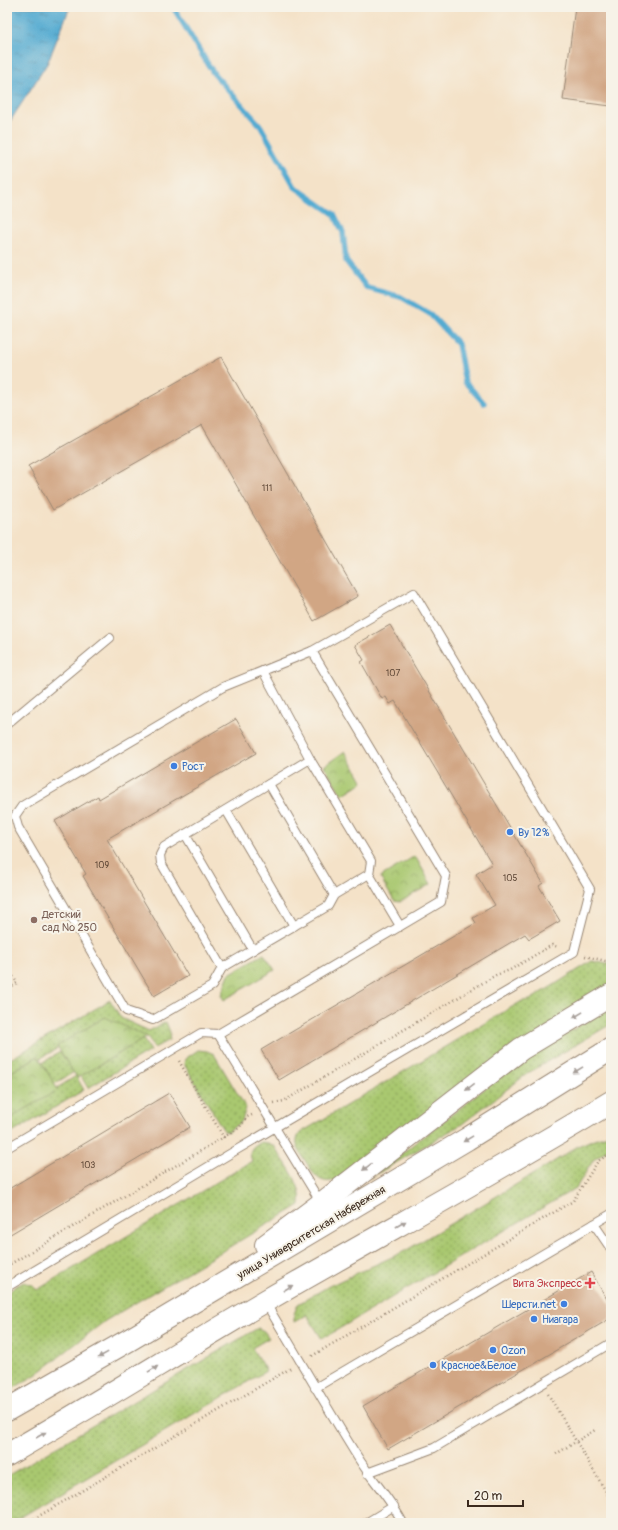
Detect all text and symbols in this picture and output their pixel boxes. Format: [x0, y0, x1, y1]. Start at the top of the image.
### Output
house number: 111 [262, 483, 272, 494]
house number: 107 [386, 668, 400, 679]
place label: Рост [182, 760, 205, 773]
marker: Рост [169, 761, 179, 771]
place label: Ву 12% [518, 826, 550, 839]
marker: Ву 12% [505, 827, 515, 837]
house number: 109 [95, 860, 110, 871]
house number: 105 [503, 873, 517, 884]
place label: Детский сад № 250 [41, 908, 97, 934]
marker: Детский сад № 250 [29, 915, 39, 925]
one-way arrow [572, 1011, 584, 1018]
one-way arrow [573, 1066, 583, 1074]
one-way arrow [464, 1083, 475, 1092]
one-way arrow [462, 1135, 474, 1142]
house number: 103 [81, 1160, 95, 1171]
one-way arrow [362, 1163, 373, 1172]
street label: улица Университетская Набережная [234, 1183, 388, 1282]
one-way arrow [395, 1220, 407, 1227]
place label: Вита Экспресс [513, 1277, 582, 1290]
marker: Вита Экспресс [585, 1278, 595, 1288]
one-way arrow [282, 1285, 294, 1292]
place label: Шерсти.net [502, 1298, 557, 1311]
marker: Шерсти.net [559, 1299, 569, 1309]
place label: Ниагара [542, 1313, 578, 1326]
marker: Ниагара [529, 1314, 539, 1324]
place label: Ozon [501, 1344, 526, 1357]
marker: Ozon [488, 1345, 498, 1355]
one-way arrow [97, 1352, 109, 1359]
place label: Красное&Белое [441, 1359, 517, 1372]
marker: Красное&Белое [428, 1360, 438, 1370]
one-way arrow [147, 1366, 159, 1373]
one-way arrow [35, 1432, 47, 1439]
scale bar [468, 1482, 523, 1508]
text: 20 m [474, 1489, 503, 1504]

